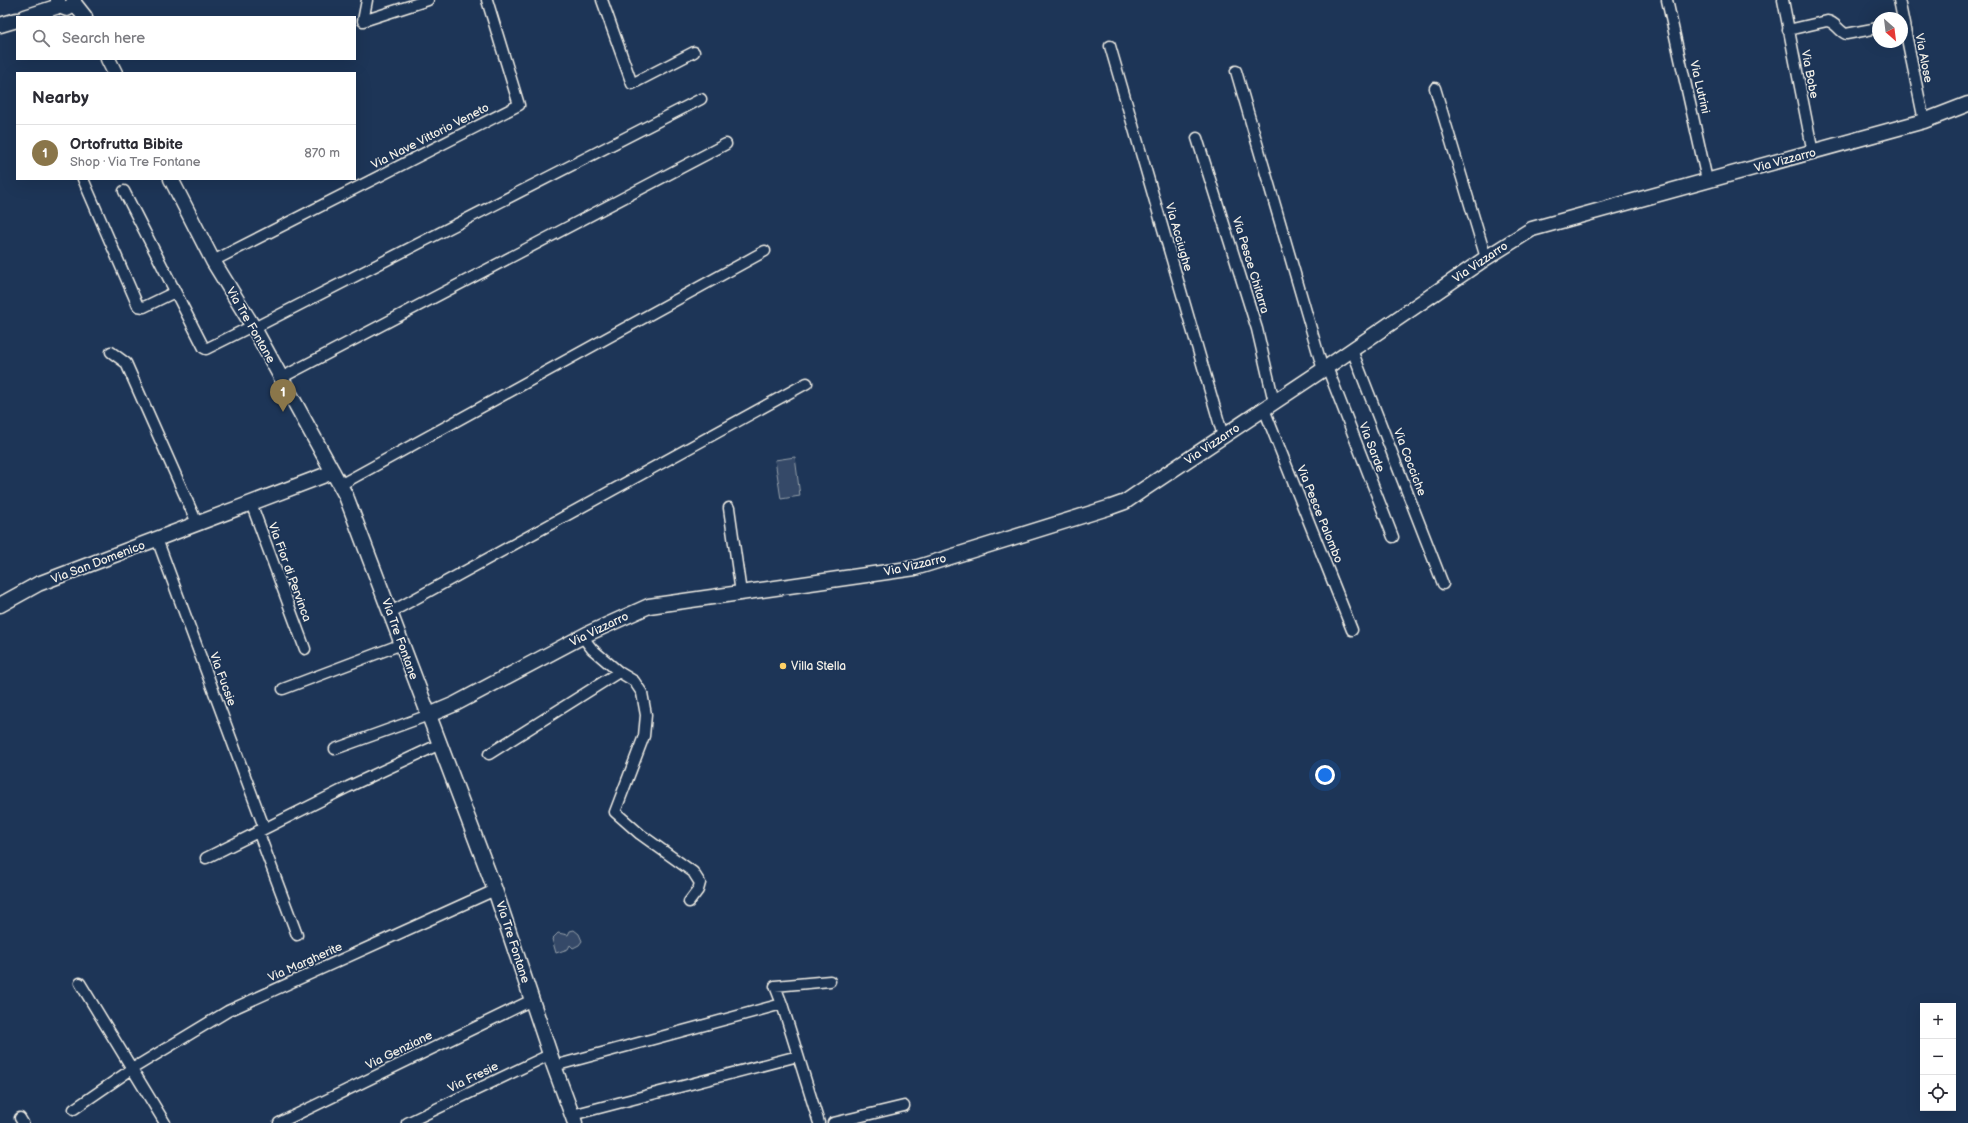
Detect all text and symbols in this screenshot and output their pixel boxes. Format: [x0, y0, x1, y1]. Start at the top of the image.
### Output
north arrow [1872, 12, 1908, 48]
search box [16, 16, 356, 60]
icon: search [30, 27, 52, 49]
text: Search here [62, 29, 145, 48]
street label: Via Alose [1911, 32, 1936, 84]
street label: Via Bobe [1797, 49, 1822, 100]
street label: Via Lutrini [1686, 59, 1713, 115]
text: Nearby [32, 88, 89, 108]
street label: Via Nave Vittorio Veneto [369, 100, 492, 173]
text: Ortofrutta Bibite [70, 135, 183, 154]
text: 1 [42, 145, 48, 161]
text: 870 m [304, 145, 340, 161]
street label: Via Vizzarro [1753, 145, 1818, 176]
text: Shop · Via Tre Fontane [70, 154, 201, 170]
street label: Via Acciughe [1162, 201, 1195, 273]
street label: Via Pesce Chitarra [1229, 215, 1272, 316]
street label: Via Vizzarro [1450, 238, 1511, 286]
street label: Via Tre Fontane [223, 285, 278, 366]
pin: 1 [270, 379, 296, 412]
street label: Via Vizzarro [1182, 420, 1243, 468]
street label: Via Sarde [1355, 420, 1388, 474]
street label: Via Cocciche [1390, 426, 1429, 498]
street label: Via Pesce Palombo [1293, 463, 1346, 565]
street label: Via Fior di Pervinca [265, 520, 315, 624]
street label: Via San Domenico [49, 538, 147, 587]
street label: Via Vizzarro [882, 551, 948, 580]
street label: Via Tre Fontane [378, 597, 421, 682]
street label: Via Vizzarro [567, 609, 631, 650]
street label: Via Fucsie [206, 650, 239, 708]
place label: Villa Stella [791, 659, 846, 674]
marker: Villa Stella [778, 661, 788, 671]
your location [1315, 765, 1335, 785]
street label: Via Tre Fontane [492, 899, 533, 985]
street label: Via Margherite [266, 939, 345, 986]
map controls [1920, 1003, 1956, 1111]
button: + [1920, 1003, 1956, 1039]
street label: Via Genziane [363, 1028, 435, 1073]
button: − [1920, 1039, 1956, 1075]
street label: Via Fresie [445, 1059, 501, 1096]
button: locate [1920, 1075, 1956, 1111]

